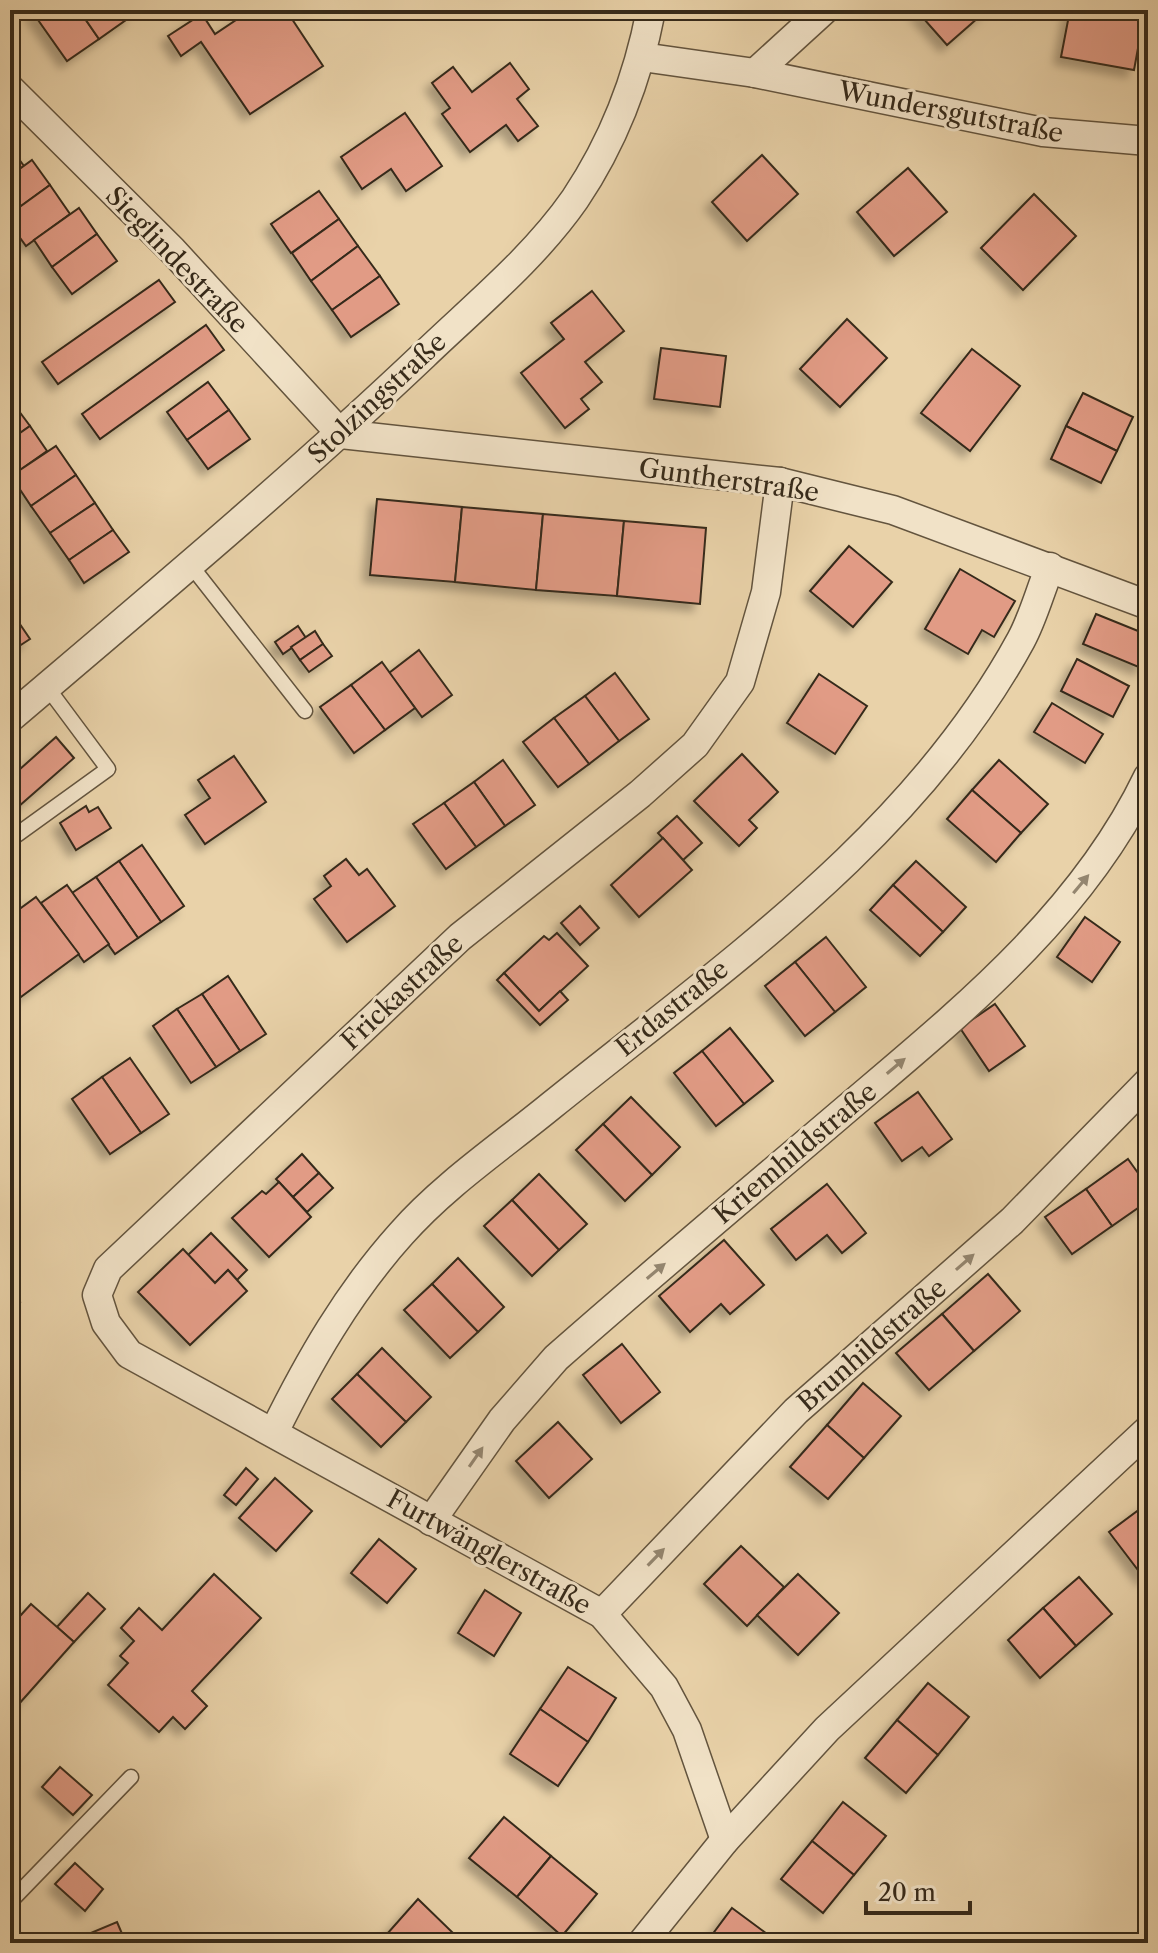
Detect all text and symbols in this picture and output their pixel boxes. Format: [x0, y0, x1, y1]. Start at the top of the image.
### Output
street label: Wundersgutstraße [835, 74, 1066, 150]
street label: Sieglindestraße [99, 180, 255, 340]
street label: Stolzingstraße [301, 326, 453, 470]
street label: Guntherstraße [637, 452, 821, 508]
one-way arrow [1072, 874, 1089, 894]
street label: Frickastraße [334, 927, 470, 1057]
street label: Erdastraße [609, 953, 735, 1063]
one-way arrow [887, 1058, 906, 1076]
street label: Kriemhildstraße [707, 1075, 883, 1231]
one-way arrow [956, 1254, 975, 1272]
one-way arrow [645, 1263, 665, 1280]
street label: Brunhildstraße [791, 1272, 953, 1418]
one-way arrow [468, 1447, 483, 1468]
street label: Furtwänglerstraße [381, 1483, 597, 1621]
one-way arrow [646, 1548, 664, 1567]
scale bar [866, 1865, 970, 1915]
text: 20 m [878, 1878, 936, 1907]

